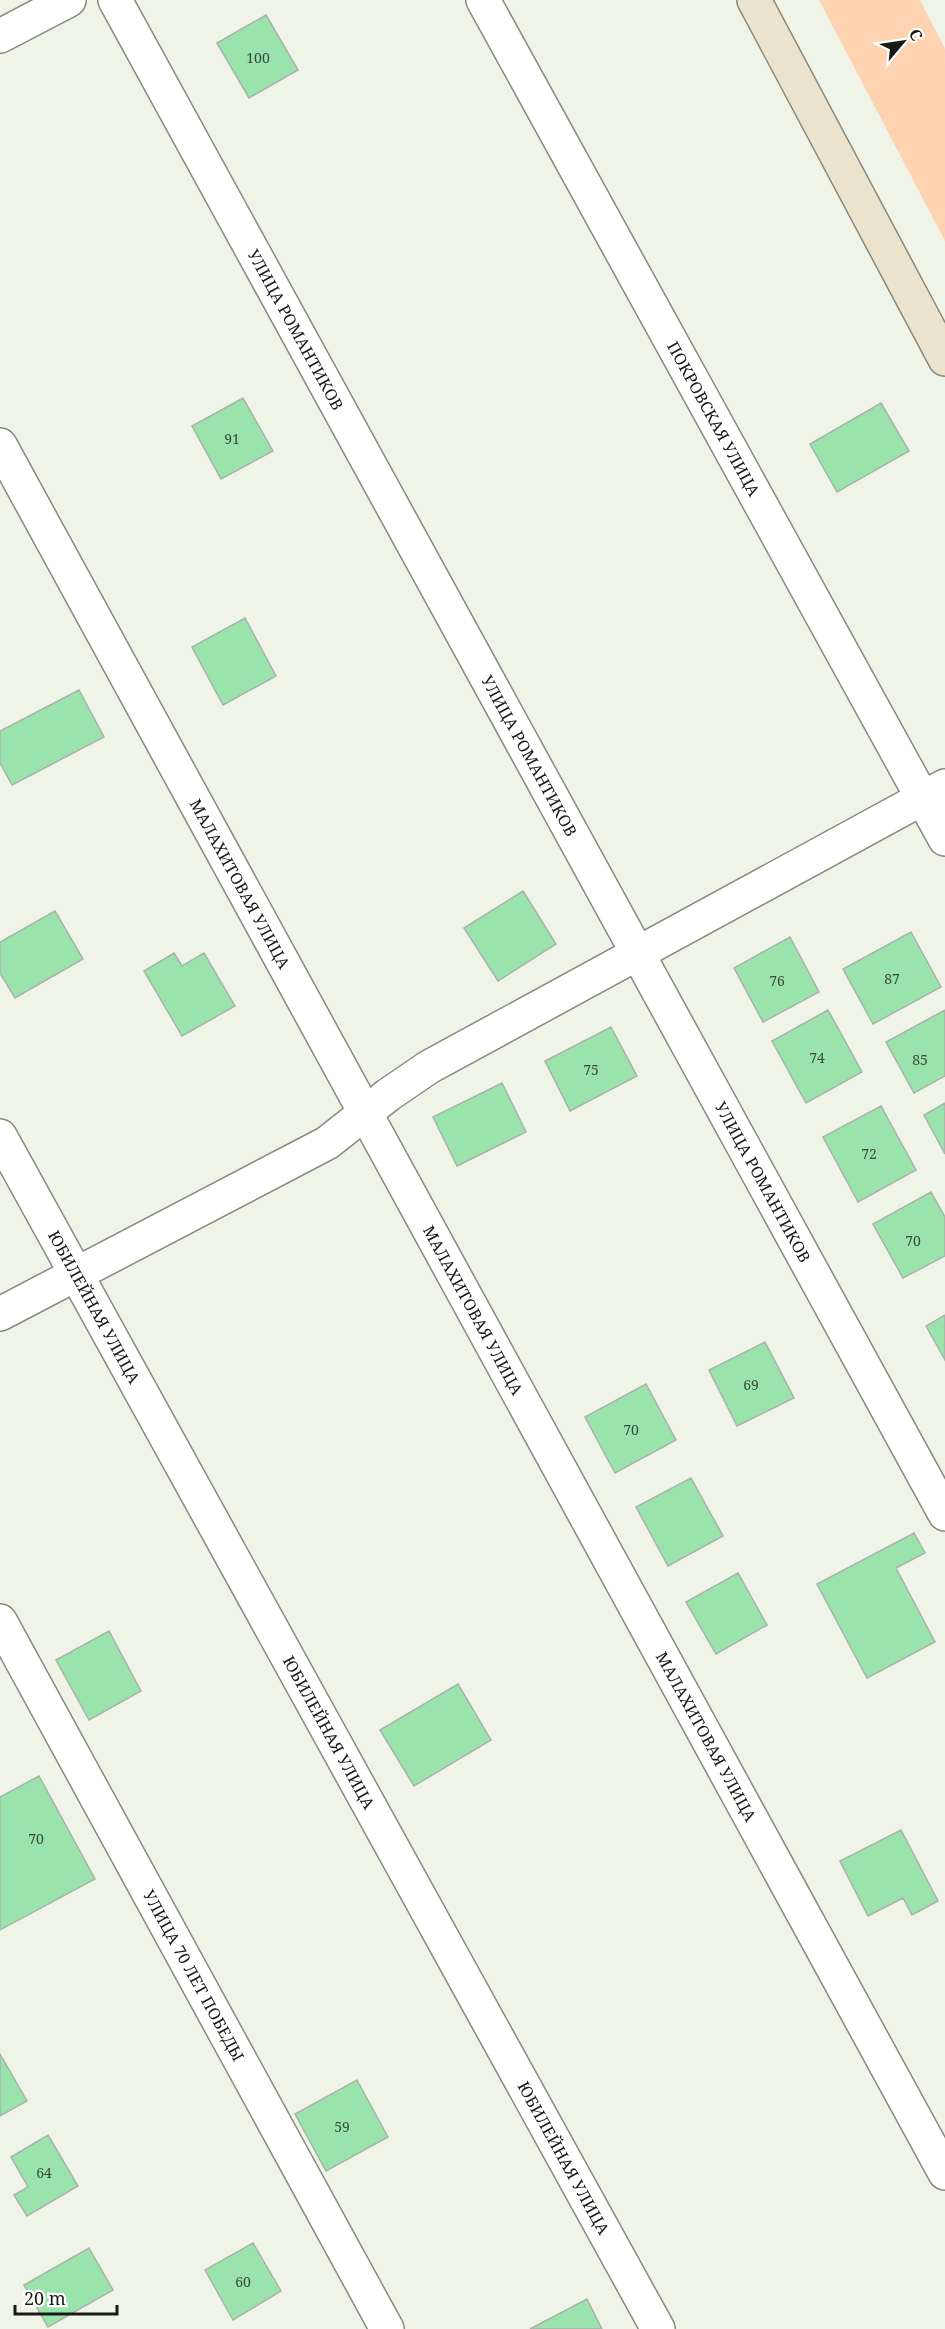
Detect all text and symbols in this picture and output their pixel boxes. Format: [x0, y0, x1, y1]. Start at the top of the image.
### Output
north arrow [873, 12, 933, 72]
text: С [904, 25, 928, 45]
house number: 100 [246, 48, 270, 67]
street label: УЛИЦА РОМАНТИКОВ [243, 245, 349, 414]
street label: ПОКРОВСКАЯ УЛИЦА [662, 337, 765, 501]
house number: 91 [224, 429, 240, 448]
street label: УЛИЦА РОМАНТИКОВ [476, 671, 582, 840]
street label: МАЛАХИТОВАЯ УЛИЦА [185, 795, 296, 973]
house number: 87 [884, 969, 900, 988]
house number: 76 [769, 971, 785, 990]
house number: 74 [809, 1048, 825, 1067]
house number: 85 [912, 1050, 928, 1069]
house number: 75 [583, 1060, 599, 1079]
street label: УЛИЦА РОМАНТИКОВ [710, 1098, 816, 1266]
house number: 72 [861, 1144, 877, 1163]
street label: МАЛАХИТОВАЯ УЛИЦА [418, 1221, 529, 1399]
street label: ЮБИЛЕЙНАЯ УЛИЦА [43, 1226, 146, 1388]
house number: 70 [905, 1231, 921, 1250]
house number: 69 [743, 1375, 759, 1394]
house number: 70 [623, 1420, 639, 1439]
street label: МАЛАХИТОВАЯ УЛИЦА [651, 1648, 762, 1826]
street label: ЮБИЛЕЙНАЯ УЛИЦА [278, 1652, 380, 1813]
house number: 70 [28, 1829, 44, 1848]
street label: УЛИЦА 70 ЛЕТ ПОБЕДЫ [138, 1886, 250, 2065]
street label: ЮБИЛЕЙНАЯ УЛИЦА [513, 2077, 615, 2239]
house number: 59 [334, 2117, 350, 2136]
house number: 64 [36, 2163, 52, 2182]
house number: 60 [235, 2272, 251, 2291]
scale bar [15, 2278, 117, 2316]
text: 20 m [24, 2286, 66, 2310]

